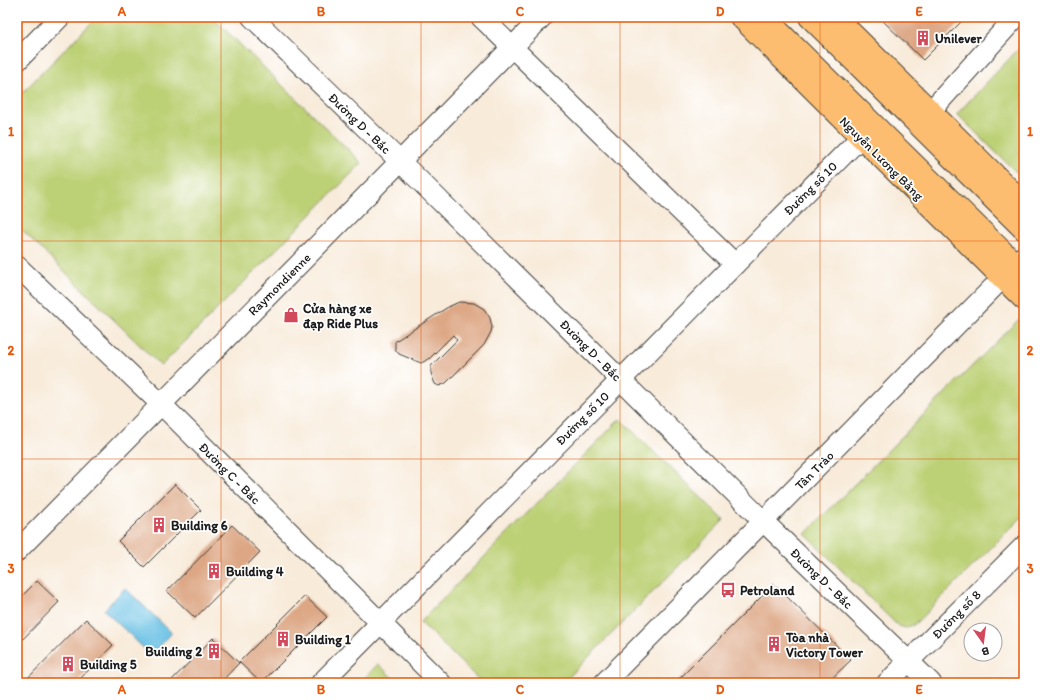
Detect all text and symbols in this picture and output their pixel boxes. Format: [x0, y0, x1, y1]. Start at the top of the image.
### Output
text: A [117, 4, 127, 19]
text: B [317, 4, 326, 19]
text: C [516, 4, 525, 19]
text: D [716, 4, 725, 19]
text: E [915, 4, 923, 19]
building icon: Unilever [914, 29, 932, 47]
place label: Unilever [935, 31, 982, 46]
street label: Đường D - Bắc [325, 90, 394, 157]
street label: Nguyễn Lương Bằng [837, 113, 927, 204]
text: 1 [8, 124, 14, 139]
text: 1 [1027, 124, 1033, 139]
street label: Đường số 10 [780, 158, 840, 218]
street label: Raymondienne [245, 250, 314, 319]
place label: Cửa hàng xe đạp Ride Plus [303, 301, 378, 332]
shop icon: Cửa hàng xe đạp Ride Plus [282, 306, 300, 324]
street label: Đường D - Bắc [557, 316, 625, 384]
text: 2 [8, 343, 15, 358]
text: 2 [1027, 343, 1034, 358]
street label: Đường số 10 [552, 388, 612, 448]
street label: Đường C - Bắc [196, 440, 263, 507]
street label: Tân Trào [792, 448, 837, 493]
building icon: Building 6 [150, 516, 168, 534]
place label: Building 6 [171, 518, 228, 534]
street label: Đường D - Bắc [787, 545, 856, 612]
text: 3 [7, 561, 15, 576]
text: 3 [1026, 561, 1034, 576]
building icon: Building 4 [205, 562, 223, 580]
place label: Building 4 [226, 564, 284, 580]
bus stop icon: Petroland [719, 581, 737, 599]
place label: Petroland [740, 583, 795, 598]
street label: Đường số 8 [929, 587, 984, 642]
north arrow [963, 622, 1003, 662]
building icon: Building 1 [274, 630, 292, 648]
place label: Tòa nhà Victory Tower [785, 630, 864, 661]
place label: Building 1 [295, 632, 351, 648]
building icon: Tòa nhà Victory Tower [765, 635, 783, 653]
building icon: Building 2 [205, 642, 223, 660]
place label: Building 2 [145, 644, 202, 660]
text: B [980, 644, 990, 658]
building icon: Building 5 [59, 655, 77, 673]
place label: Building 5 [80, 657, 137, 673]
text: A [117, 682, 127, 697]
text: B [317, 682, 326, 697]
text: C [516, 682, 525, 697]
text: D [716, 682, 725, 697]
text: E [915, 682, 923, 697]

